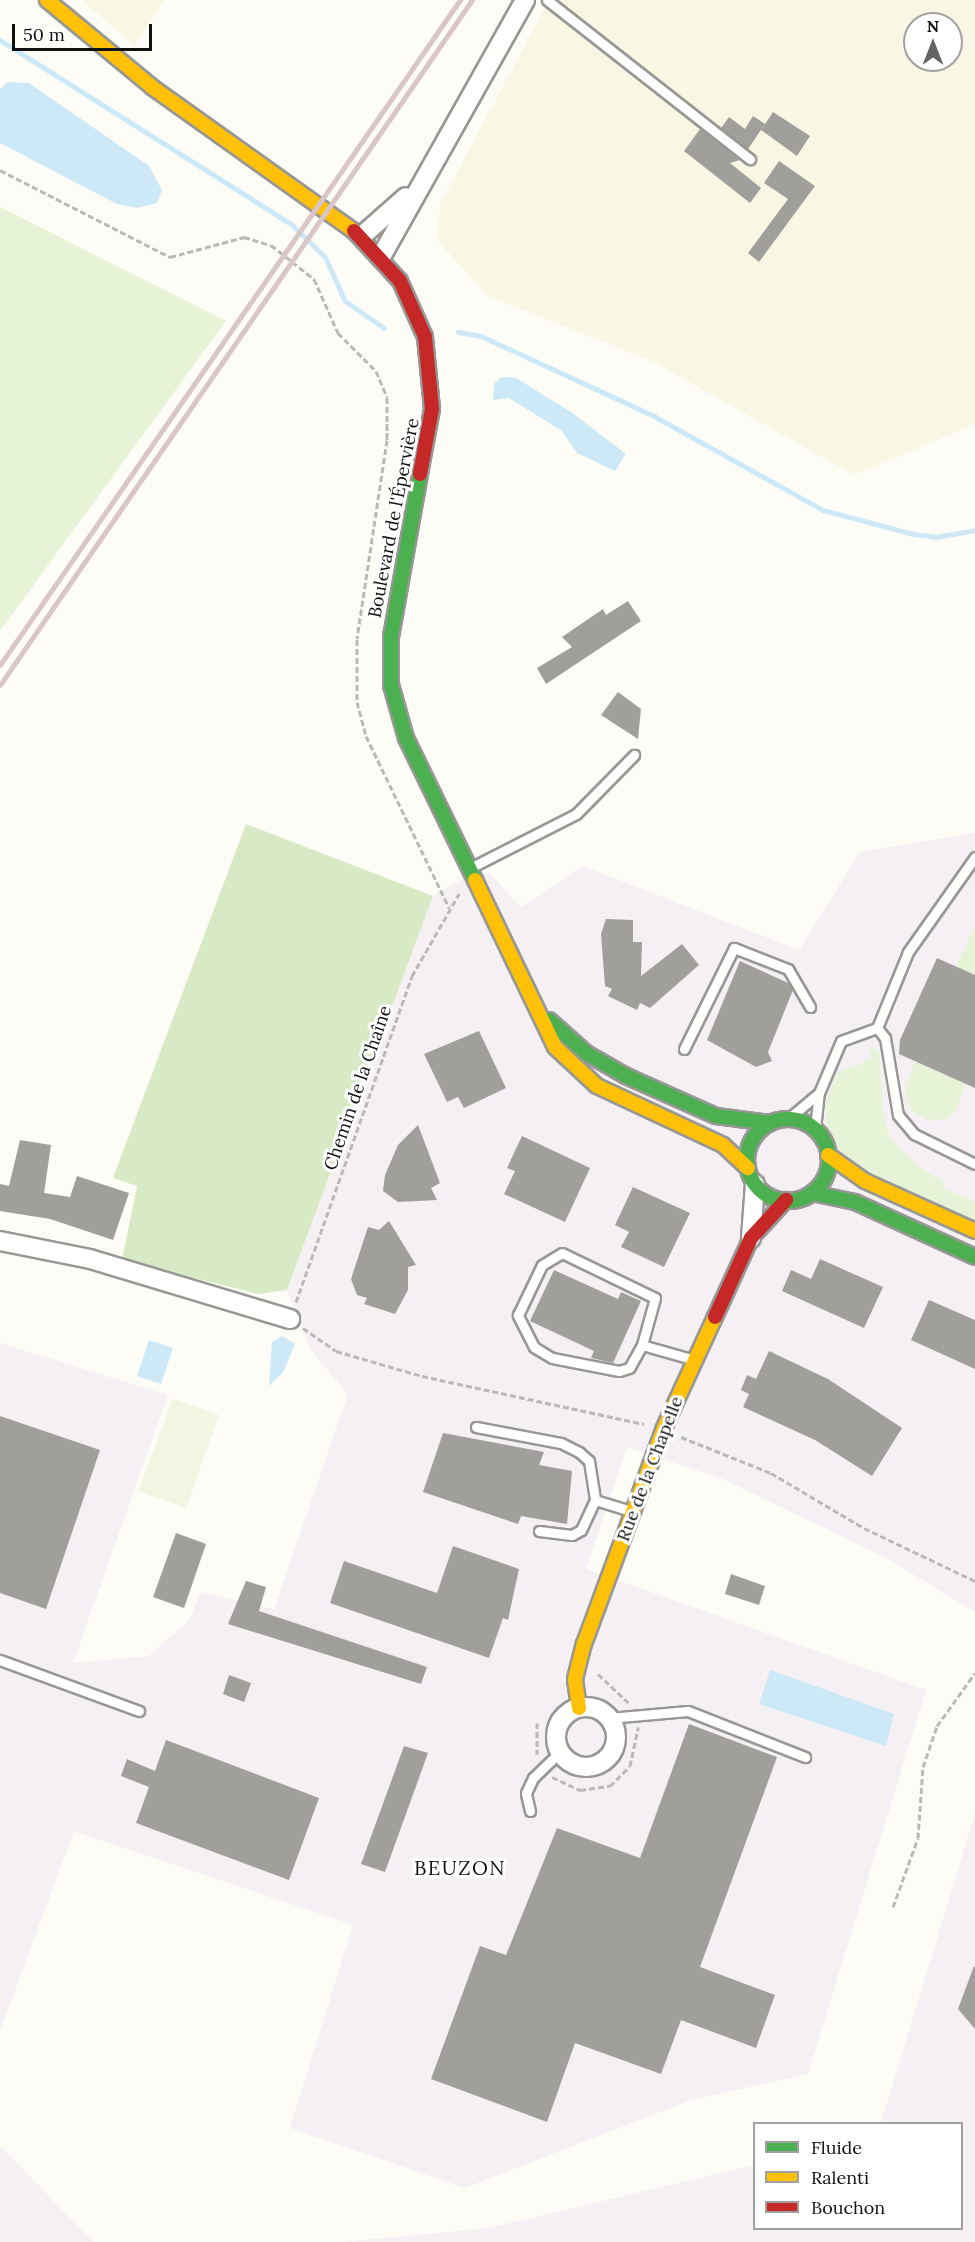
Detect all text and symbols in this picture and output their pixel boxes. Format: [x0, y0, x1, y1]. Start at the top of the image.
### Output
scale bar [15, 12, 154, 50]
north arrow [903, 12, 963, 72]
text: N [927, 16, 939, 36]
text: 50 m [23, 23, 65, 46]
street label: Boulevard de l'Épervière [364, 416, 424, 620]
street label: Chemin de la Chaîne [320, 1003, 396, 1173]
street label: Rue de la Chapelle [612, 1394, 688, 1544]
district label: BEUZON [414, 1855, 506, 1879]
legend [753, 2122, 963, 2230]
text: Fluide [811, 2136, 862, 2159]
text: Ralenti [811, 2166, 869, 2189]
text: Bouchon [811, 2196, 885, 2219]

